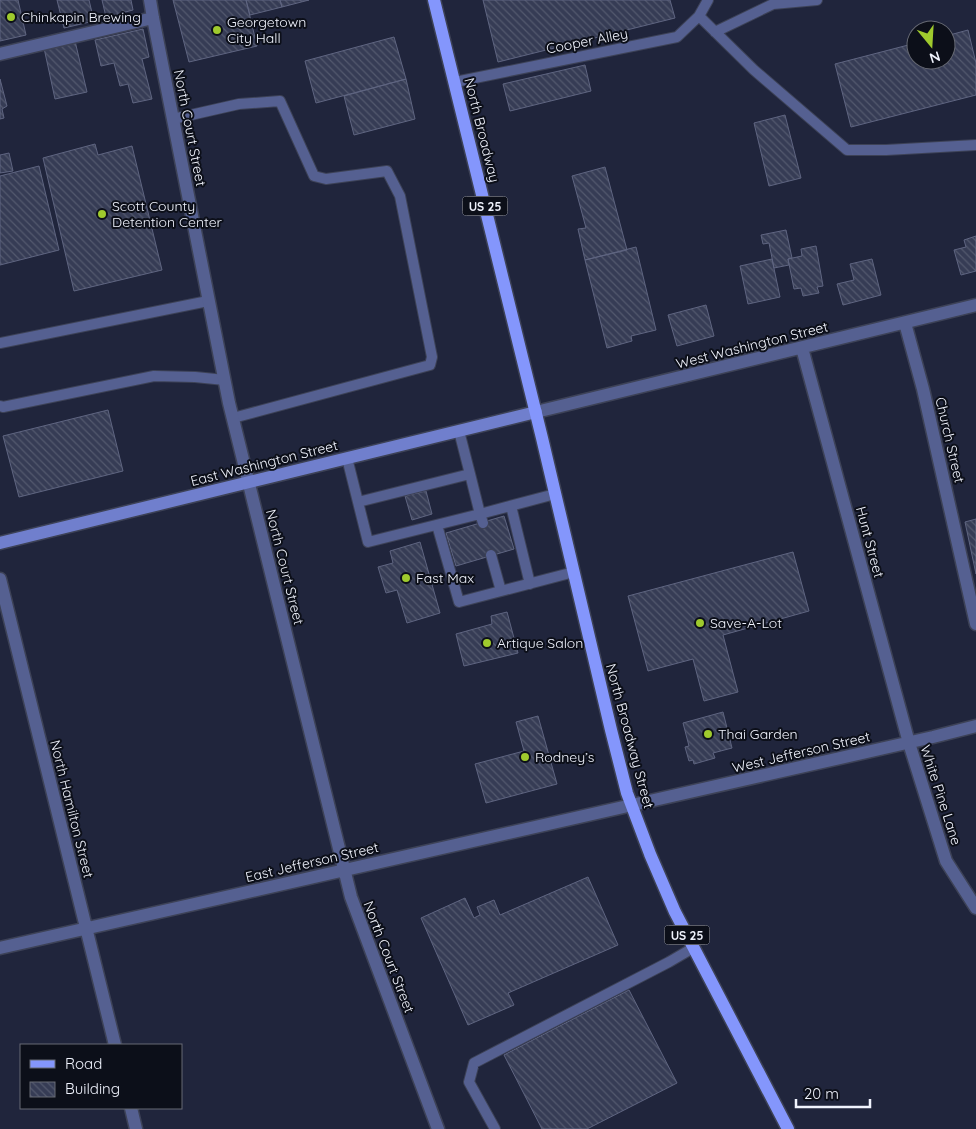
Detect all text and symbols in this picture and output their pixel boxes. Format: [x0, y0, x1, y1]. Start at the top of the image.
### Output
place label: Chinkapin Brewing [21, 8, 141, 26]
marker: Chinkapin Brewing [5, 11, 17, 23]
place label: Georgetown City Hall [227, 13, 306, 47]
north arrow [906, 20, 956, 70]
marker: Georgetown City Hall [211, 24, 223, 36]
street label: Cooper Alley [545, 24, 629, 58]
text: N [927, 47, 943, 68]
street label: North Court Street [170, 68, 210, 188]
street label: North Broadway [460, 76, 504, 184]
place label: Scott County Detention Center [112, 197, 223, 231]
road number: US 25 [462, 197, 508, 216]
marker: Scott County Detention Center [96, 208, 108, 220]
street label: West Washington Street [674, 317, 830, 373]
street label: Church Street [931, 395, 969, 485]
street label: East Washington Street [189, 436, 340, 490]
street label: Hunt Street [852, 504, 888, 580]
street label: North Court Street [262, 507, 308, 627]
place label: Fast Max [416, 569, 474, 587]
marker: Fast Max [400, 572, 412, 584]
place label: Save-A-Lot [710, 614, 782, 632]
marker: Save-A-Lot [694, 617, 706, 629]
place label: Artique Salon [497, 634, 583, 652]
marker: Artique Salon [481, 637, 493, 649]
street label: North Broadway Street [602, 662, 658, 811]
place label: Thai Garden [718, 725, 798, 743]
street label: West Jefferson Street [730, 727, 872, 777]
marker: Thai Garden [702, 728, 714, 740]
street label: North Hamilton Street [46, 738, 98, 880]
street label: White Pine Lane [916, 743, 966, 847]
place label: Rodney’s [535, 748, 594, 766]
marker: Rodney’s [519, 751, 531, 763]
street label: East Jefferson Street [244, 838, 381, 886]
street label: North Court Street [359, 899, 419, 1016]
road number: US 25 [664, 926, 710, 944]
legend [20, 1044, 182, 1109]
text: Road [65, 1054, 102, 1073]
scale bar [796, 1076, 870, 1108]
text: Building [65, 1079, 120, 1098]
text: 20 m [804, 1084, 839, 1103]

